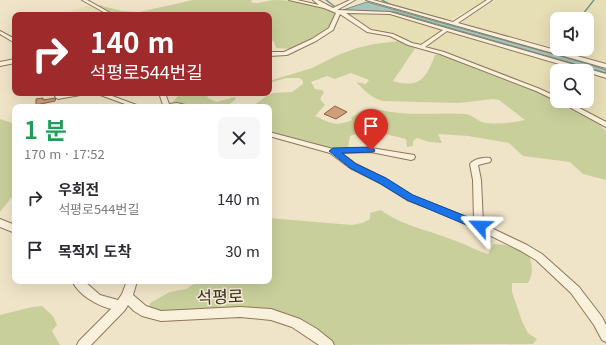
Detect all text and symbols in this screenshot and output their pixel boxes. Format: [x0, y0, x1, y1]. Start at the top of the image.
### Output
map controls [550, 12, 594, 108]
button: sound [550, 12, 594, 56]
text: 140 m [90, 21, 174, 61]
icon: right [24, 28, 76, 80]
text: 석평로544번길 [90, 58, 203, 84]
button: search [550, 64, 594, 108]
pin [354, 109, 388, 150]
text: 1 분 [24, 111, 67, 146]
icon: arrive [360, 115, 382, 137]
button: close [218, 117, 260, 159]
text: 170 m · 17:52 [24, 144, 105, 163]
text: 우회전 [58, 178, 99, 199]
icon: right [24, 187, 46, 209]
text: 140 m [217, 188, 260, 209]
text: 석평로544번길 [58, 199, 139, 218]
position arrow [459, 205, 501, 247]
icon: arrive [24, 239, 46, 261]
text: 목적지 도착 [58, 240, 131, 261]
text: 30 m [225, 240, 260, 261]
street label: 석평로 [196, 282, 244, 309]

